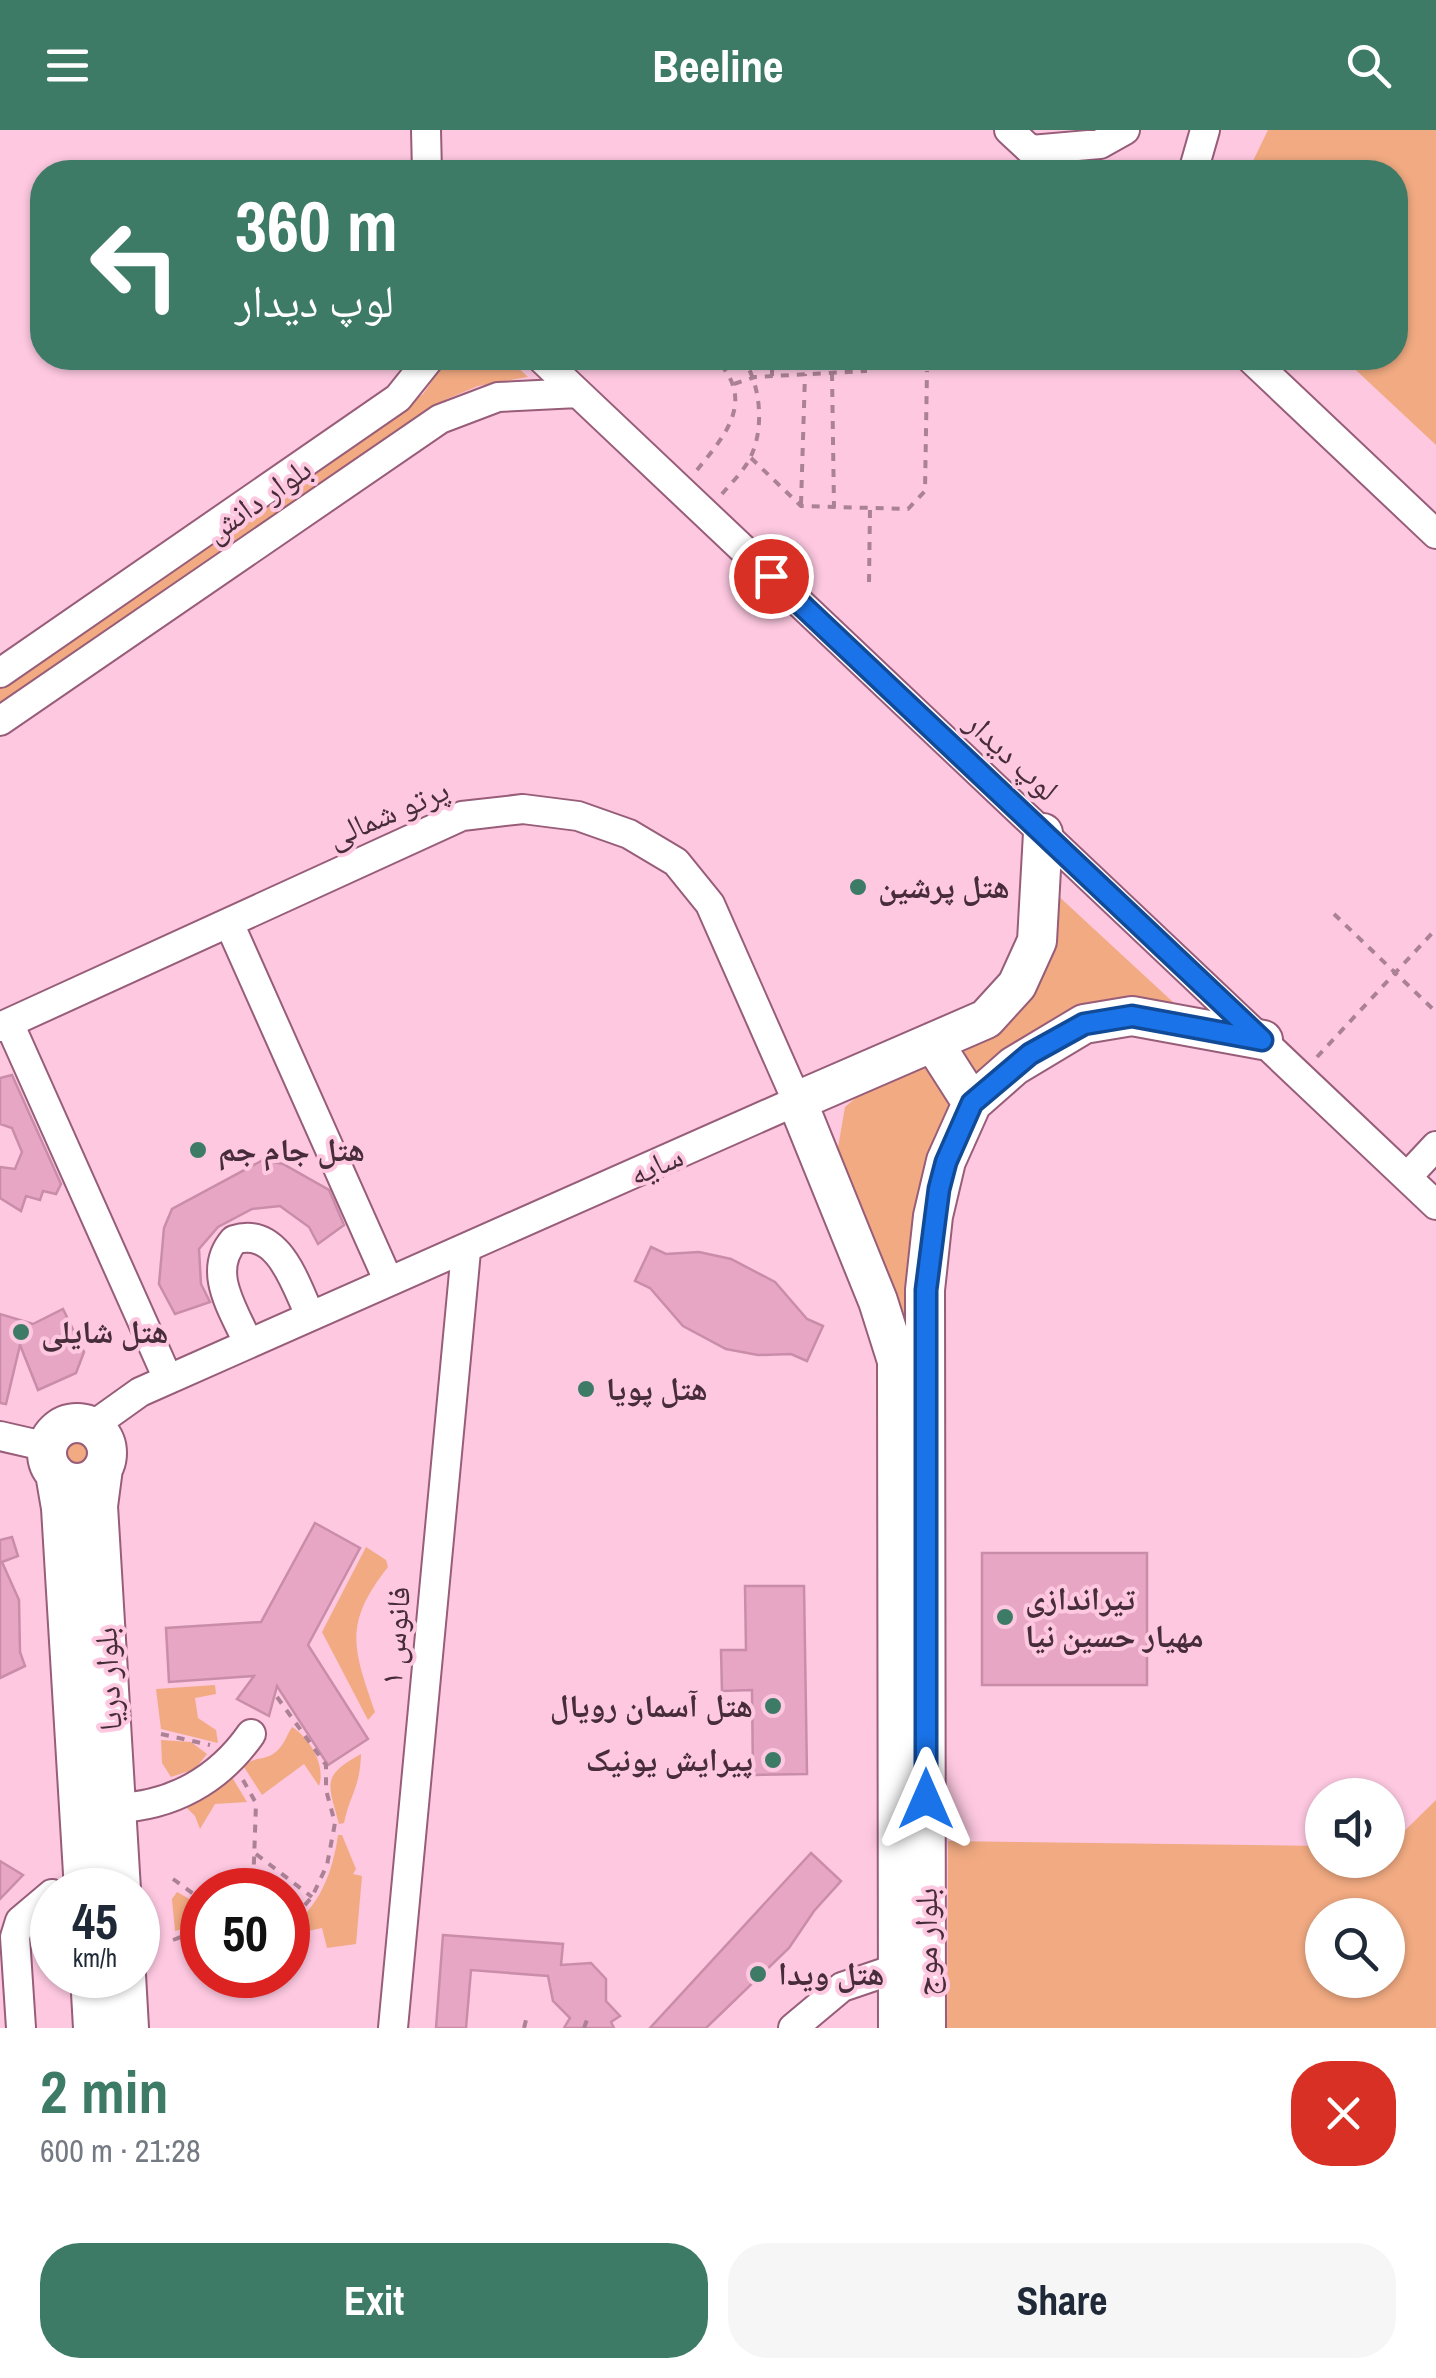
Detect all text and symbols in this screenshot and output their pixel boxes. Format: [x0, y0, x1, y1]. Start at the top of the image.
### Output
text: Beeline [652, 35, 784, 96]
icon: menu [40, 38, 95, 93]
icon: search [1341, 38, 1396, 93]
text: 360 m [235, 179, 398, 273]
icon: left [70, 200, 200, 330]
text: لوپ دیدار [235, 270, 394, 331]
street label: بلوار دانش [196, 447, 320, 552]
pin [729, 534, 814, 619]
icon: arrive [744, 549, 799, 604]
street label: لوپ دیدار [956, 701, 1068, 810]
street label: پرتو شمالی [320, 768, 455, 857]
place label: هتل پرشین [878, 865, 1010, 908]
marker: هتل پرشین [847, 876, 869, 898]
place label: هتل جام جم [218, 1128, 365, 1172]
street label: سایه [622, 1134, 689, 1195]
marker: هتل جام جم [187, 1139, 209, 1161]
place label: هتل شایلی [41, 1310, 169, 1353]
marker: هتل شایلی [10, 1321, 32, 1343]
place label: هتل پویا [606, 1367, 708, 1410]
marker: هتل پویا [575, 1378, 597, 1400]
place label: تیراندازی مهیار حسین نیا [1025, 1577, 1204, 1657]
street label: فانوس ۱ [369, 1585, 420, 1687]
marker: تیراندازی مهیار حسین نیا [994, 1606, 1016, 1628]
street label: بلوار دریا [83, 1626, 132, 1732]
place label: هتل آسمان رویال [550, 1684, 753, 1727]
marker: هتل آسمان رویال [762, 1695, 784, 1717]
place label: پیرایش یونیک [586, 1738, 753, 1781]
position arrow [874, 1747, 978, 1851]
marker: پیرایش یونیک [762, 1749, 784, 1771]
map controls [1305, 1778, 1405, 1998]
button: sound [1305, 1778, 1405, 1878]
speed limit sign: 50 [180, 1868, 310, 1998]
text: 45 [72, 1887, 118, 1955]
street label: بلوار موج [904, 1888, 947, 1996]
button: search [1305, 1898, 1405, 1998]
text: km/h [73, 1941, 117, 1975]
place label: هتل ویدا [778, 1952, 885, 1995]
marker: هتل ویدا [747, 1963, 769, 1985]
text: 2 min [40, 2051, 169, 2132]
button: close [1291, 2061, 1396, 2166]
text: 600 m · 21:28 [40, 2129, 200, 2172]
button: Exit [40, 2243, 708, 2358]
button: Share [728, 2243, 1396, 2358]

